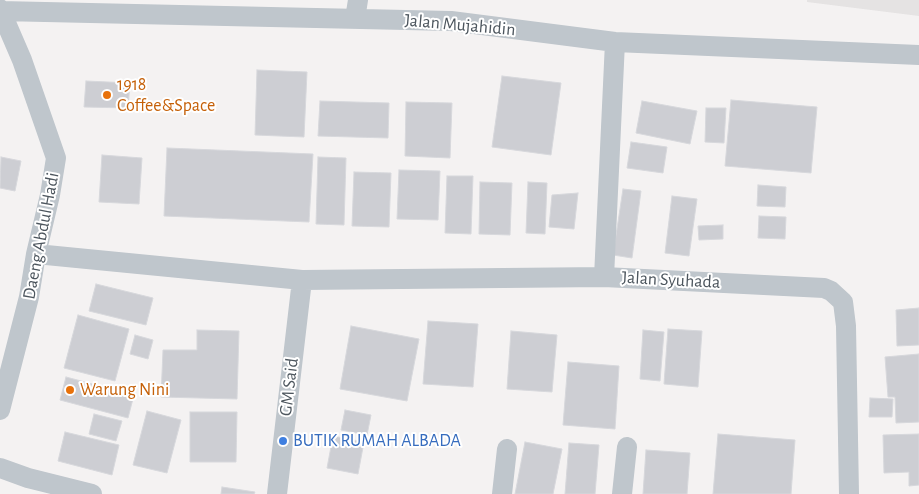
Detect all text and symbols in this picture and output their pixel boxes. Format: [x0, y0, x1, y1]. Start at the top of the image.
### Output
street label: Jalan Mujahidin [404, 9, 516, 41]
place label: 1918 Coffee&Space [117, 74, 215, 116]
marker: 1918 Coffee&Space [101, 89, 113, 101]
street label: Daeng Abdul Hadi [18, 171, 64, 301]
street label: Jalan Syuhada [621, 267, 721, 293]
street label: GM Said [275, 357, 303, 417]
place label: Warung Nini [80, 379, 169, 401]
marker: Warung Nini [64, 384, 76, 396]
place label: BUTIK RUMAH ALBADA [293, 430, 461, 452]
marker: BUTIK RUMAH ALBADA [277, 435, 289, 447]

